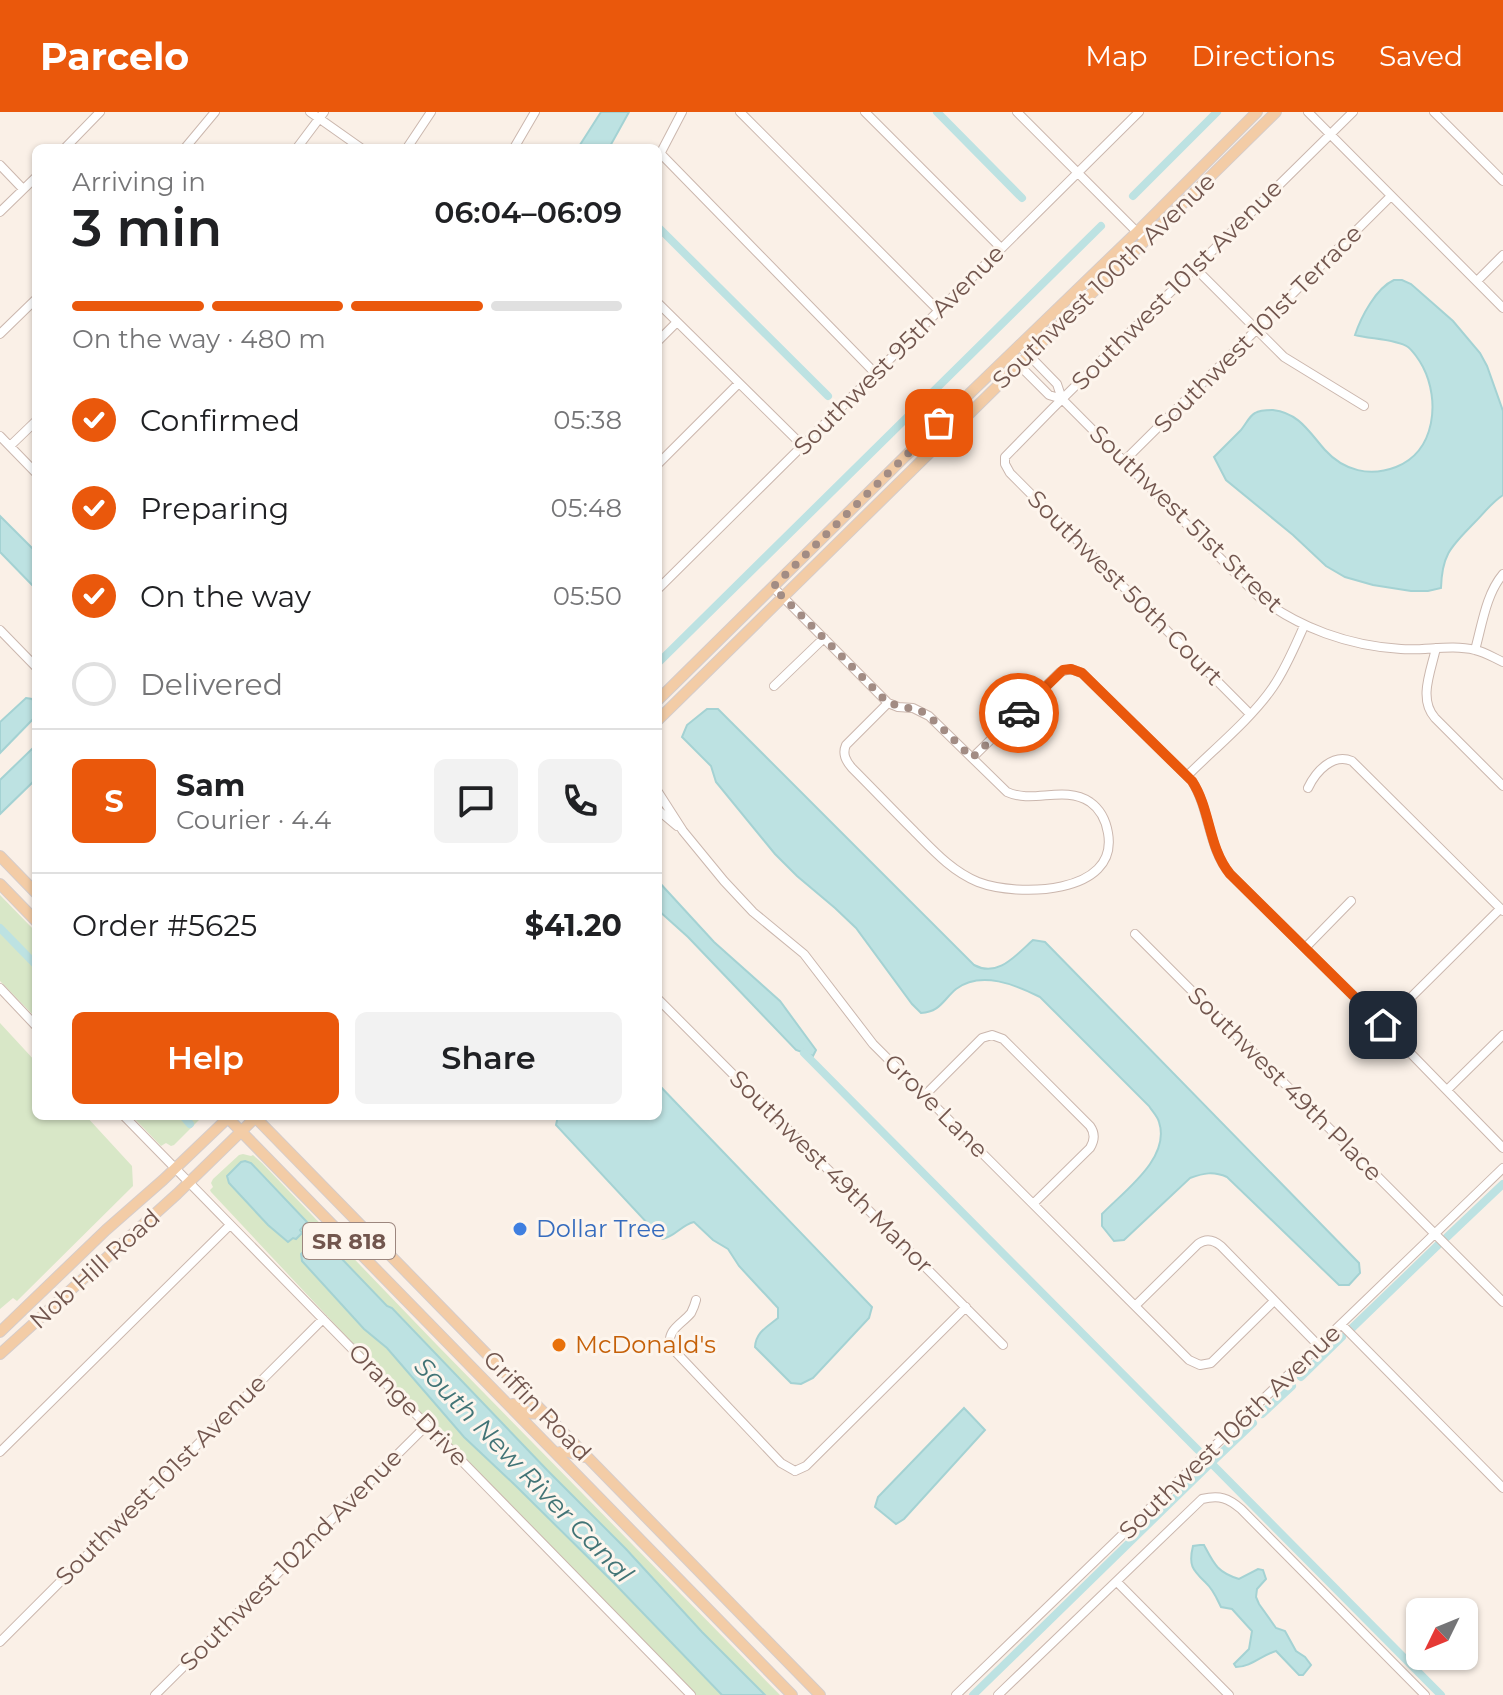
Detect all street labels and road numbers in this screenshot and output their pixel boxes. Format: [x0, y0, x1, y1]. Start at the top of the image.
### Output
street label: Southwest 100th Avenue [986, 167, 1221, 395]
street label: Southwest 101st Avenue [1065, 173, 1288, 396]
street label: Southwest 101st Terrace [1147, 218, 1368, 439]
street label: Southwest 95th Avenue [787, 238, 1010, 461]
street label: Southwest 51st Street [1084, 419, 1289, 619]
street label: Southwest 50th Court [1022, 484, 1229, 691]
street label: Southwest 49th Place [1182, 980, 1389, 1187]
street label: Grove Lane [878, 1048, 994, 1164]
street label: Southwest 49th Manor [724, 1064, 939, 1279]
street label: Nob Hill Road [24, 1203, 166, 1335]
road number: SR 818 [303, 1223, 395, 1259]
street label: Southwest 106th Avenue [1113, 1318, 1346, 1545]
street label: Orange Drive [343, 1337, 474, 1472]
street label: Griffin Road [477, 1344, 597, 1467]
street label: Southwest 101st Avenue [49, 1368, 272, 1591]
street label: Southwest 102nd Avenue [174, 1443, 408, 1677]

